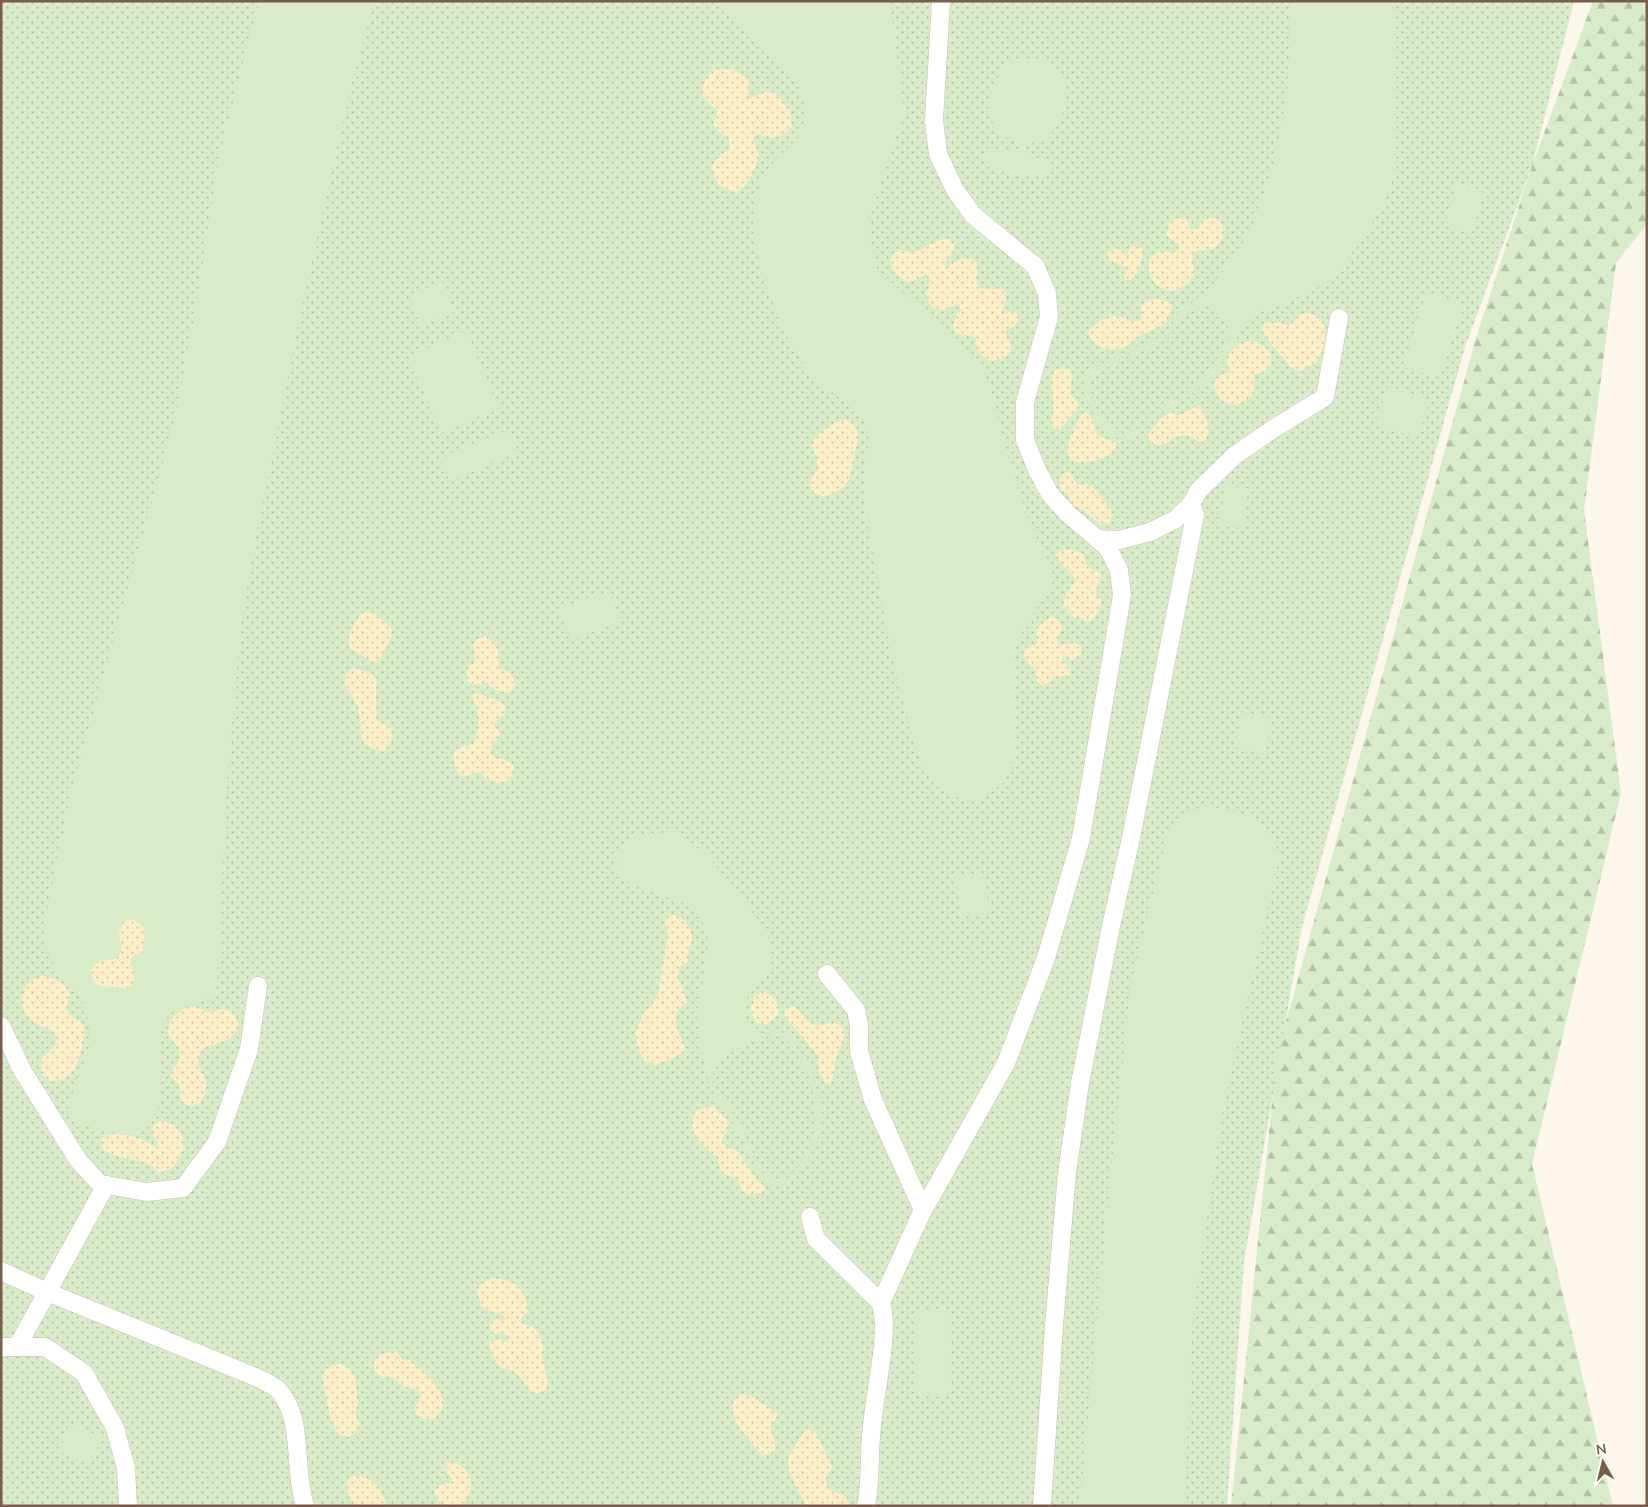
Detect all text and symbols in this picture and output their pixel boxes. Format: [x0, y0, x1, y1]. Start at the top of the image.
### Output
north arrow [1578, 1437, 1628, 1487]
text: N [1595, 1439, 1608, 1460]

